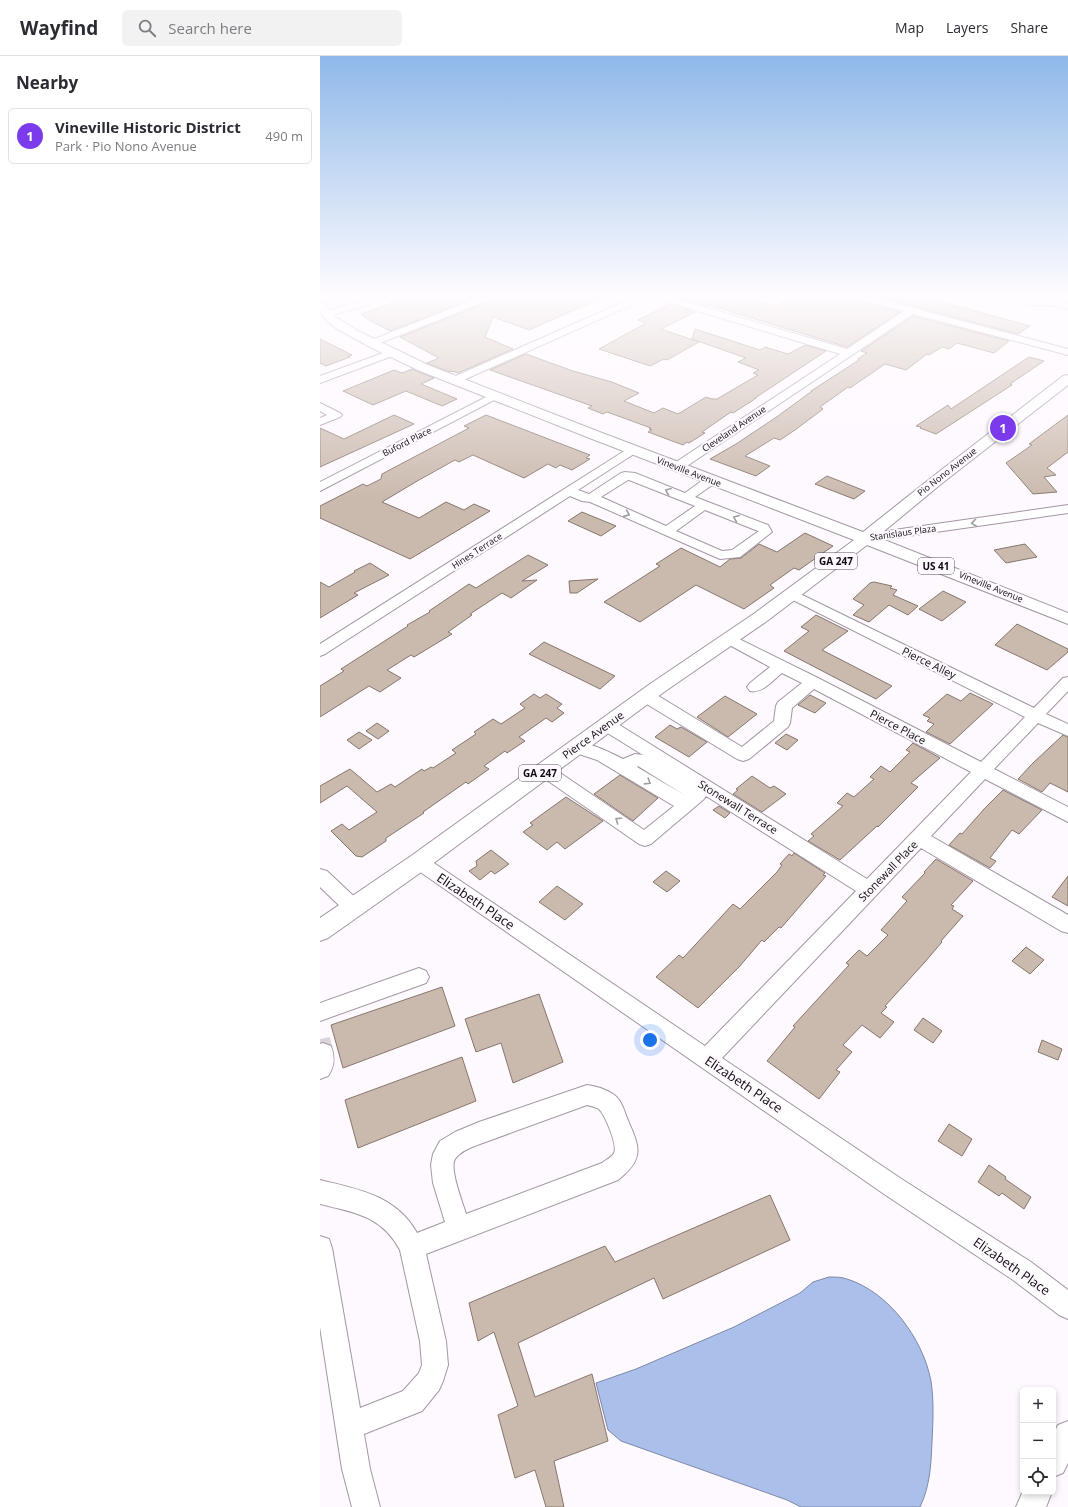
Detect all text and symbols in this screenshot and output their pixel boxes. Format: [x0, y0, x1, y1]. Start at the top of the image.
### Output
search box [122, 10, 402, 46]
text: Wayfind [20, 15, 98, 41]
icon: search [136, 17, 158, 39]
text: Search here [168, 18, 252, 38]
text: Map [895, 18, 924, 37]
text: Layers [946, 18, 988, 37]
text: Share [1010, 18, 1048, 37]
text: Nearby [16, 71, 78, 94]
text: Vineville Historic District [55, 117, 241, 137]
text: 1 [26, 127, 34, 145]
text: 490 m [265, 127, 303, 145]
text: Park · Pio Nono Avenue [55, 137, 197, 155]
street label: Cleveland Avenue [699, 402, 768, 455]
pin: 1 [990, 413, 1016, 443]
street label: Buford Place [380, 424, 433, 459]
street label: Pio Nono Avenue [914, 444, 979, 499]
street label: Vineville Avenue [655, 453, 723, 490]
one-way arrow [664, 487, 671, 495]
one-way arrow [623, 509, 631, 517]
one-way arrow [732, 514, 739, 522]
one-way arrow [971, 518, 977, 527]
street label: Stanislaus Plaza [869, 521, 937, 544]
street label: Hines Terrace [449, 529, 505, 572]
road number: GA 247 [815, 553, 857, 569]
road number: US 41 [918, 558, 954, 574]
street label: Vineville Avenue [957, 568, 1025, 605]
street label: Pierce Alley [900, 643, 959, 682]
street label: Pierce Place [868, 706, 929, 748]
street label: Pierce Avenue [559, 707, 627, 762]
road number: GA 247 [519, 765, 561, 781]
street label: Stonewall Terrace [696, 776, 781, 837]
one-way arrow [644, 777, 651, 785]
one-way arrow [615, 817, 622, 825]
street label: Stonewall Place [855, 837, 921, 904]
street label: Elizabeth Place [434, 868, 518, 934]
your location [640, 1030, 660, 1050]
street label: Elizabeth Place [702, 1051, 786, 1117]
street label: Elizabeth Place [970, 1233, 1054, 1299]
map controls [1020, 1387, 1056, 1495]
button: + [1020, 1387, 1056, 1423]
button: − [1020, 1423, 1056, 1459]
button: locate [1020, 1459, 1056, 1495]

